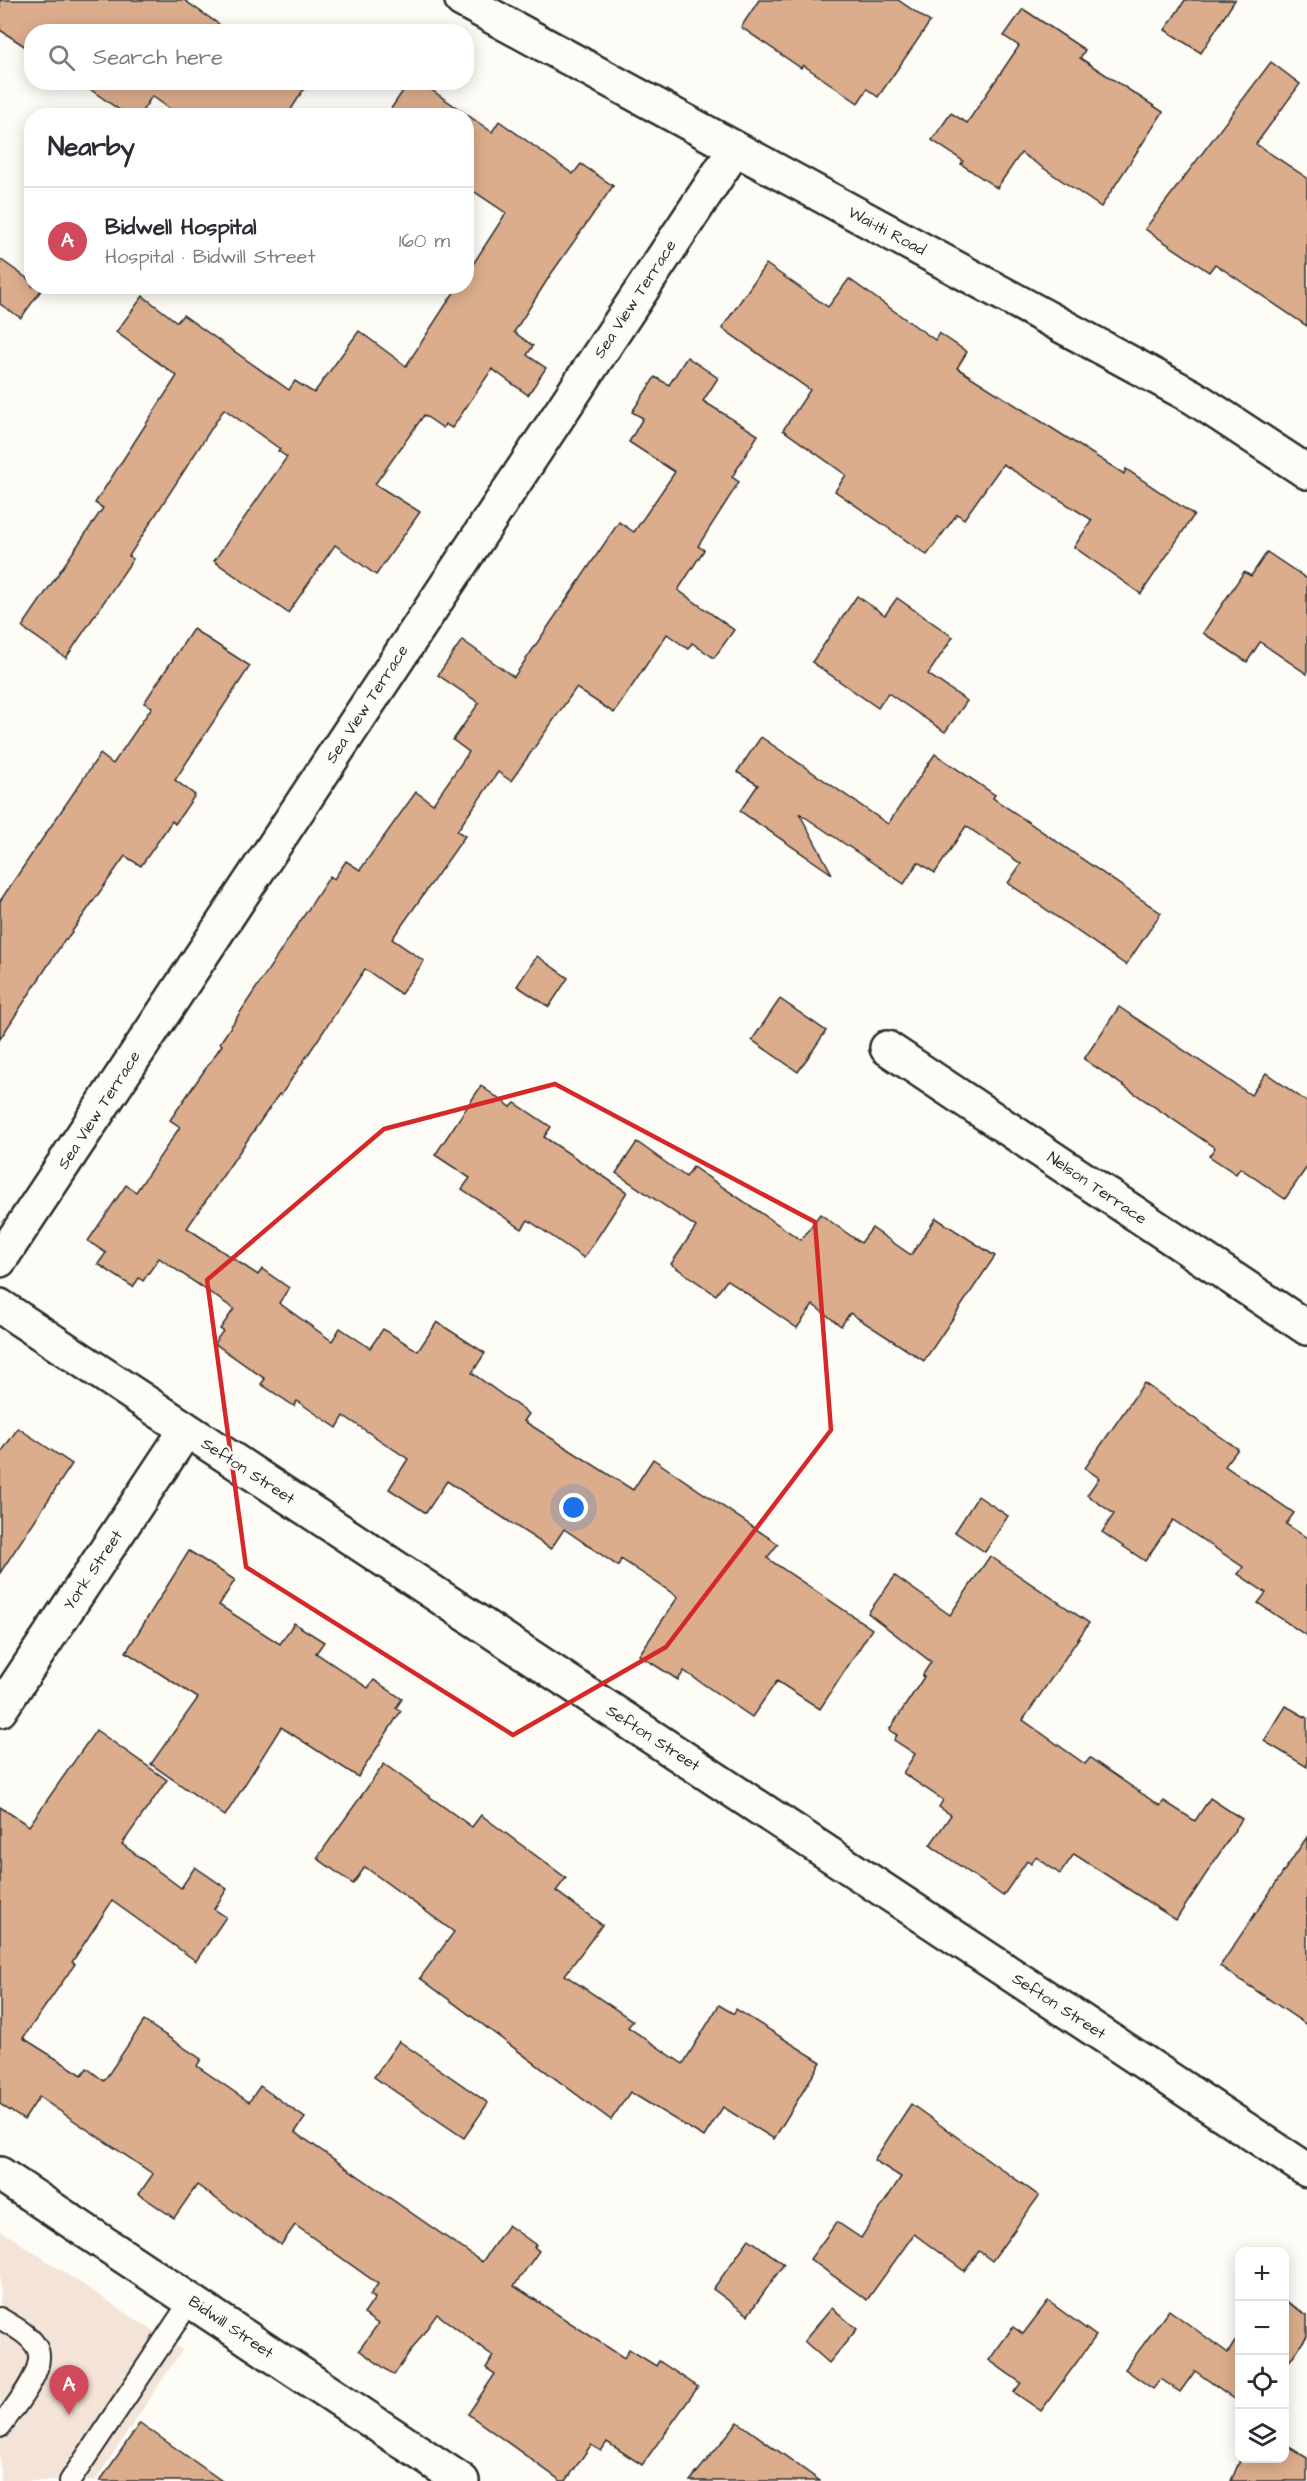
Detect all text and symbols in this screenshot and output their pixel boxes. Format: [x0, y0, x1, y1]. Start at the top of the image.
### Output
search box [24, 24, 474, 90]
icon: search [45, 41, 78, 74]
text: Search here [93, 42, 223, 73]
text: Nearby [48, 129, 135, 165]
street label: Wai-Iti Road [844, 201, 930, 261]
text: Bidwell Hospital [105, 212, 257, 243]
text: A [61, 227, 74, 255]
text: 160 m [399, 227, 450, 255]
street label: Sea View Terrace [588, 235, 682, 362]
text: Hospital · Bidwill Street [105, 243, 316, 271]
street label: Sea View Terrace [320, 640, 414, 767]
street label: Sea View Terrace [52, 1046, 146, 1173]
street label: Nelson Terrace [1043, 1146, 1151, 1230]
street label: Sefton Street [197, 1432, 300, 1510]
your location [559, 1493, 588, 1522]
street label: York Street [58, 1525, 128, 1614]
street label: Sefton Street [602, 1699, 705, 1777]
street label: Sefton Street [1008, 1967, 1111, 2045]
map controls [1235, 2247, 1289, 2463]
button: + [1235, 2247, 1289, 2301]
street label: Bidwill Street [184, 2290, 278, 2364]
button: − [1235, 2301, 1289, 2355]
button: locate [1235, 2355, 1289, 2409]
pin: A [50, 2366, 88, 2415]
button: layers [1235, 2409, 1289, 2463]

